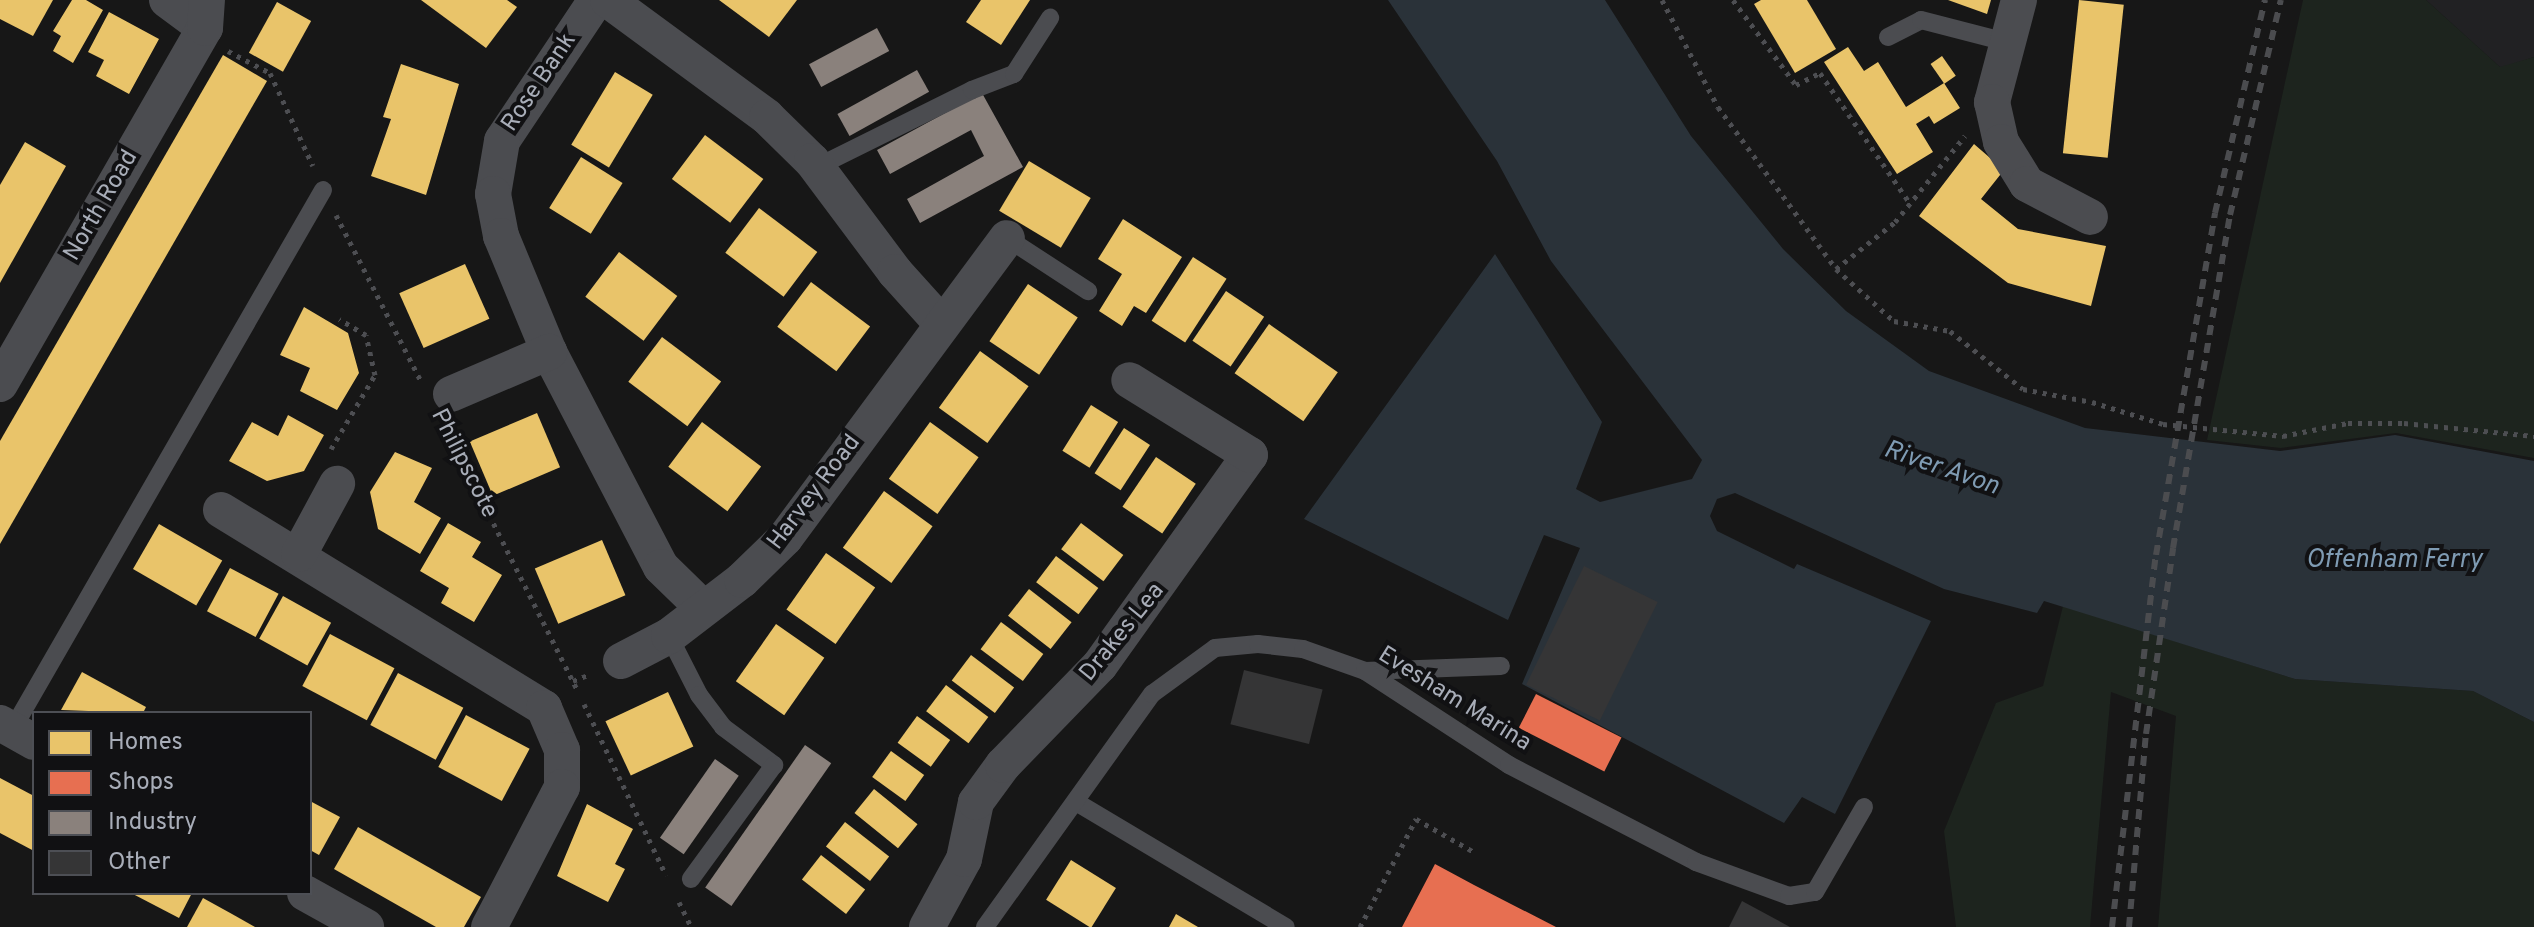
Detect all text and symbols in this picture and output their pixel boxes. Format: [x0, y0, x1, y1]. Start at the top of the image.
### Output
street label: Rose Bank [496, 28, 584, 138]
street label: North Road [59, 145, 145, 267]
street label: Philipscote [423, 405, 503, 523]
street label: Harvey Road [762, 430, 868, 556]
water label: River Avon [1879, 435, 2003, 503]
water label: Offenham Ferry [2306, 545, 2482, 577]
street label: Drakes Lea [1075, 578, 1171, 688]
street label: Evesham Marina [1372, 641, 1536, 759]
legend [32, 711, 312, 895]
text: Homes [108, 728, 183, 758]
text: Shops [108, 768, 174, 798]
text: Industry [108, 808, 197, 838]
text: Other [108, 848, 170, 878]

